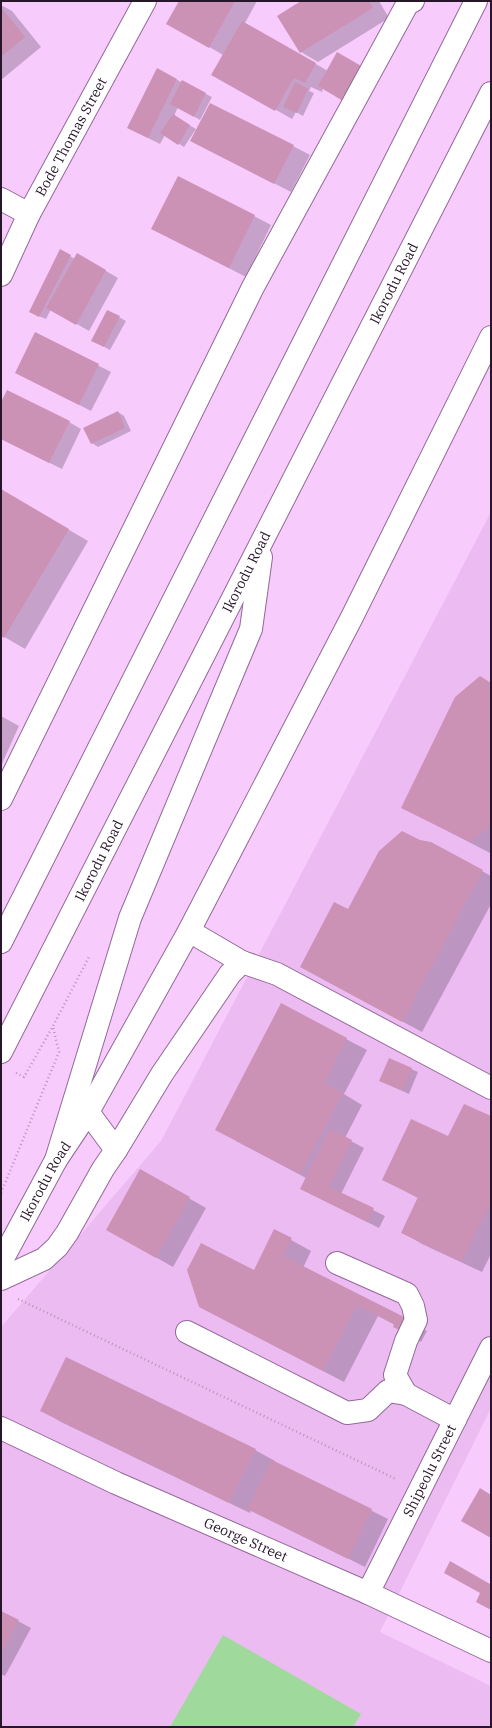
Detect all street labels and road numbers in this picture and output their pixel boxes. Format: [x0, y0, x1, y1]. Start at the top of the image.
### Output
street label: Bode Thomas Street [31, 74, 111, 200]
street label: Ikorodu Road [365, 239, 422, 327]
street label: Ikorodu Road [218, 528, 275, 616]
street label: Ikorodu Road [71, 816, 127, 904]
street label: Ikorodu Road [16, 1138, 75, 1224]
street label: Shipeolu Street [399, 1421, 460, 1520]
street label: George Street [201, 1513, 290, 1566]

